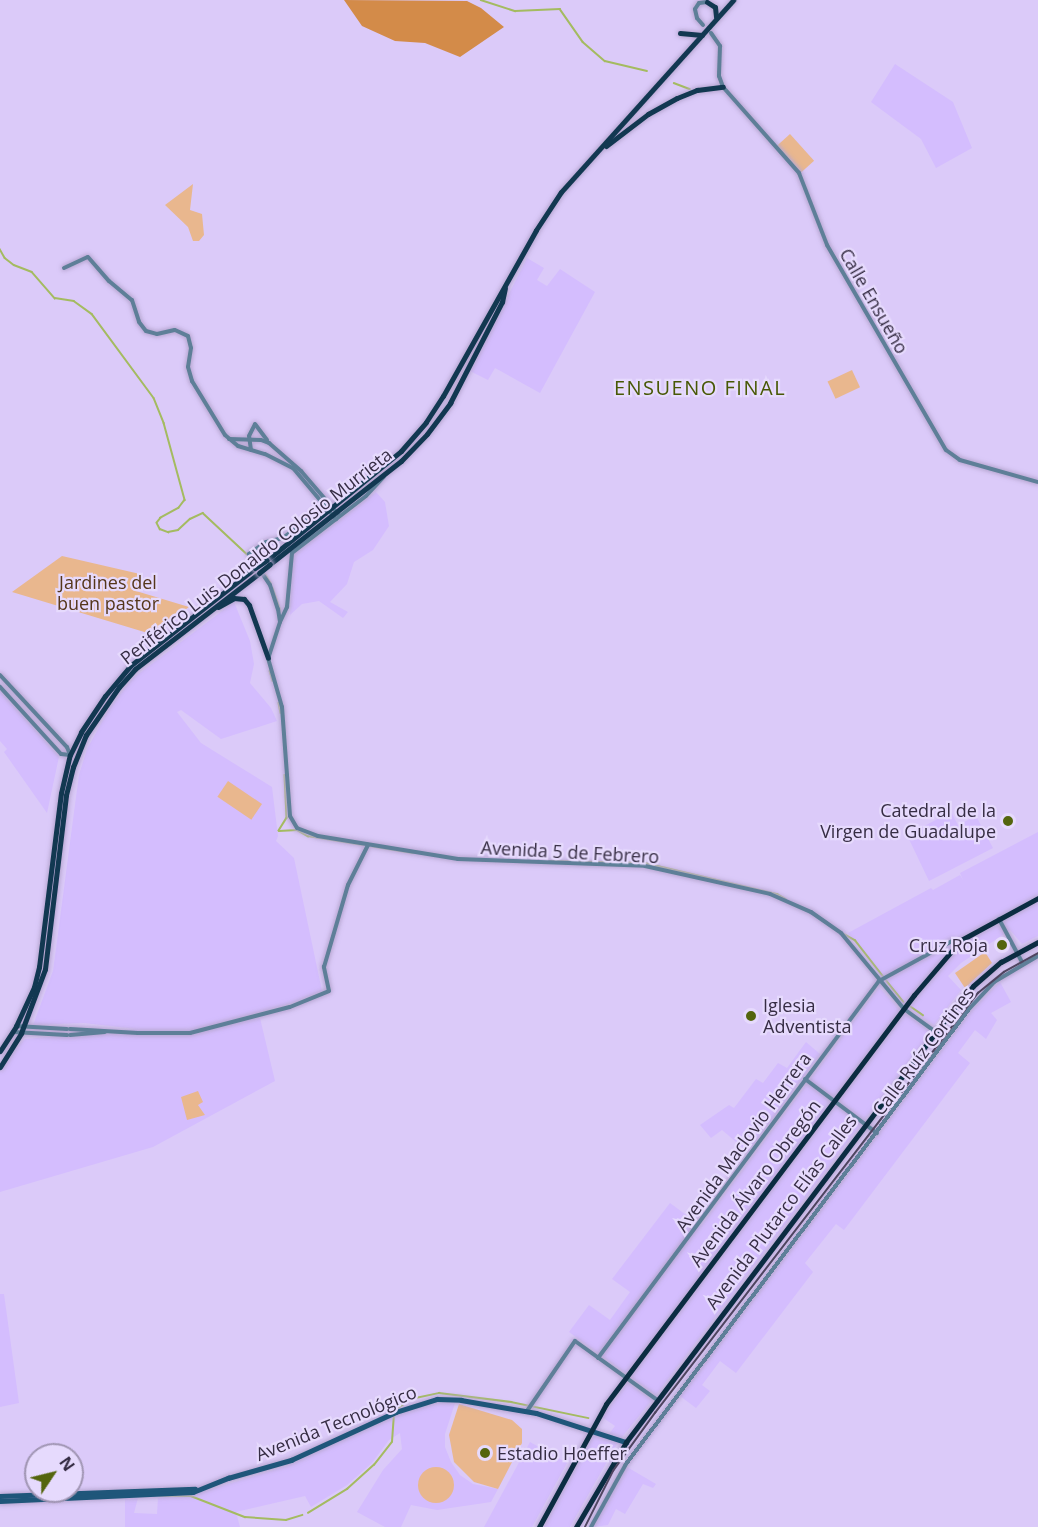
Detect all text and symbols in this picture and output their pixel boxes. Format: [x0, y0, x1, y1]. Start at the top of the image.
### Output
street label: Calle Ensueño [835, 245, 913, 357]
district label: ENSUENO FINAL [614, 375, 786, 399]
street label: Periférico Luis Donaldo Colosio Murrieta [116, 443, 396, 669]
park label: Jardines del buen pastor [57, 572, 159, 614]
place label: Catedral de la Virgen de Guadalupe [820, 800, 996, 842]
marker: Catedral de la Virgen de Guadalupe [1001, 814, 1015, 828]
street label: Avenida 5 de Febrero [480, 837, 660, 867]
place label: Cruz Roja [909, 934, 988, 956]
marker: Cruz Roja [993, 936, 1011, 954]
street label: Calle Ruíz Cortines [868, 983, 978, 1119]
place label: Iglesia Adventista [763, 995, 851, 1038]
marker: Iglesia Adventista [744, 1009, 758, 1023]
street label: Avenida Maclovio Herrera [671, 1048, 815, 1236]
street label: Avenida Álvaro Obregón [685, 1095, 825, 1271]
street label: Avenida Plutarco Elías Calles [701, 1111, 861, 1313]
street label: Avenida Tecnológico [252, 1381, 420, 1465]
place label: Estadio Hoeffer [497, 1442, 627, 1464]
north arrow [24, 1443, 84, 1503]
marker: Estadio Hoeffer [478, 1446, 492, 1460]
text: N [54, 1452, 80, 1475]

